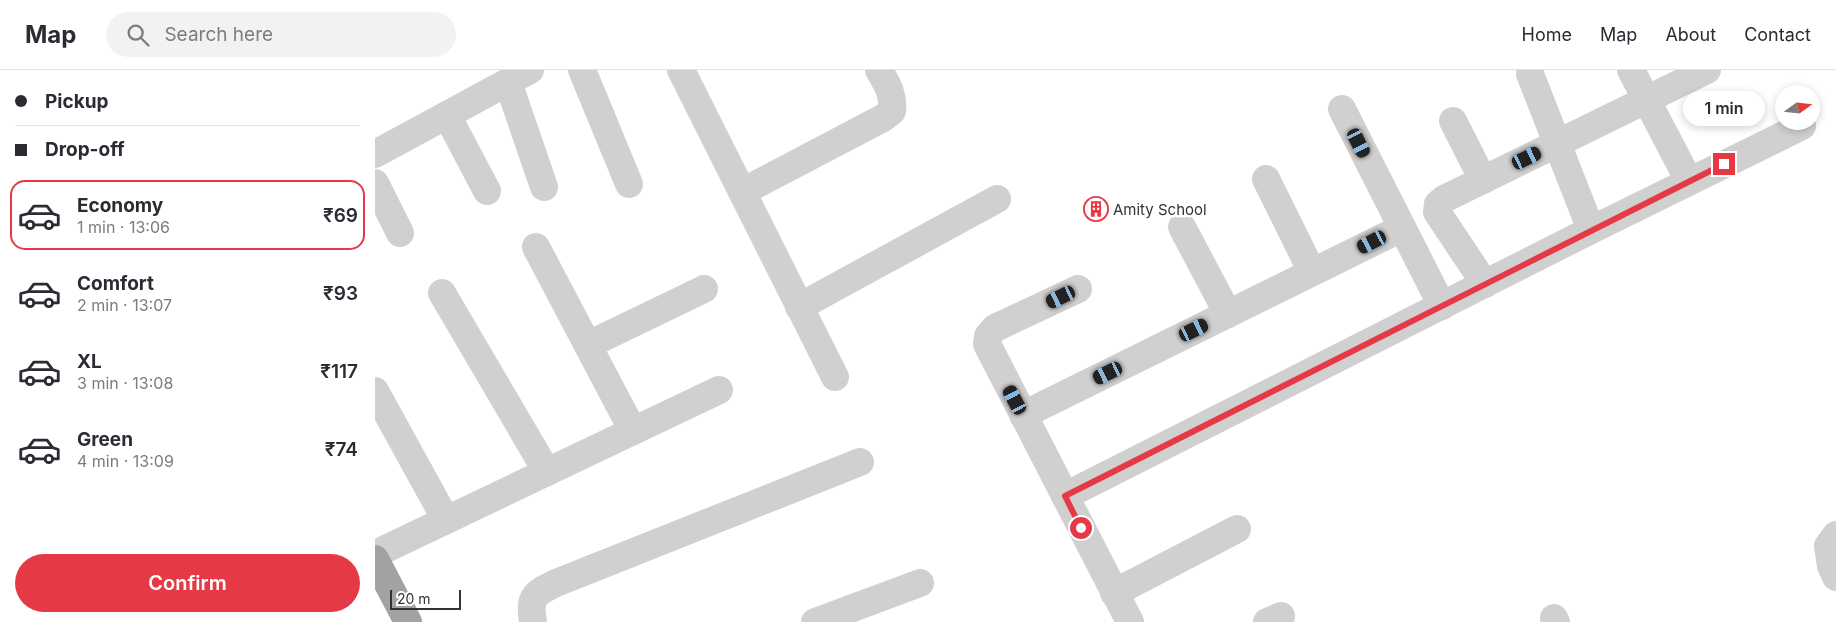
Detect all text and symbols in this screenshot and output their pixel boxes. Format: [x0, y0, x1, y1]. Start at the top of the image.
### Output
search box [106, 12, 456, 57]
text: Map [25, 20, 76, 49]
icon: search [124, 21, 152, 49]
text: Search here [164, 23, 273, 46]
text: Home [1522, 24, 1572, 45]
text: Map [1600, 24, 1637, 45]
text: About [1665, 24, 1716, 45]
text: Contact [1744, 24, 1811, 45]
north arrow [1775, 85, 1820, 130]
map controls [1775, 85, 1820, 130]
text: Pickup [45, 90, 108, 113]
callout: 1 min [1683, 92, 1765, 126]
text: 1 min [1704, 98, 1744, 118]
car [1345, 126, 1372, 160]
text: Drop-off [45, 138, 125, 161]
car [1510, 145, 1543, 171]
route end [1713, 153, 1735, 175]
icon: car [17, 193, 62, 238]
text: Economy [77, 194, 163, 217]
building icon: Amity School [1083, 196, 1109, 222]
place label: Amity School [1113, 200, 1207, 219]
text: ₹69 [323, 204, 358, 227]
text: 1 min · 13:06 [77, 217, 170, 237]
car [1355, 229, 1388, 255]
icon: car [17, 271, 62, 316]
text: Comfort [77, 272, 154, 295]
text: ₹93 [323, 282, 358, 305]
car [1044, 284, 1077, 310]
text: 2 min · 13:07 [77, 295, 172, 315]
car [1177, 317, 1210, 343]
icon: car [17, 349, 62, 394]
text: XL [77, 350, 102, 373]
text: ₹117 [320, 360, 358, 383]
car [1091, 360, 1124, 386]
text: 3 min · 13:08 [77, 373, 173, 393]
car [1001, 383, 1028, 417]
icon: car [17, 427, 62, 472]
text: Green [77, 428, 133, 451]
text: ₹74 [325, 438, 358, 461]
text: 4 min · 13:09 [77, 451, 174, 471]
route start [1070, 517, 1092, 539]
button: Confirm [15, 554, 360, 612]
scale bar [390, 587, 461, 610]
text: 20 m [397, 590, 431, 607]

